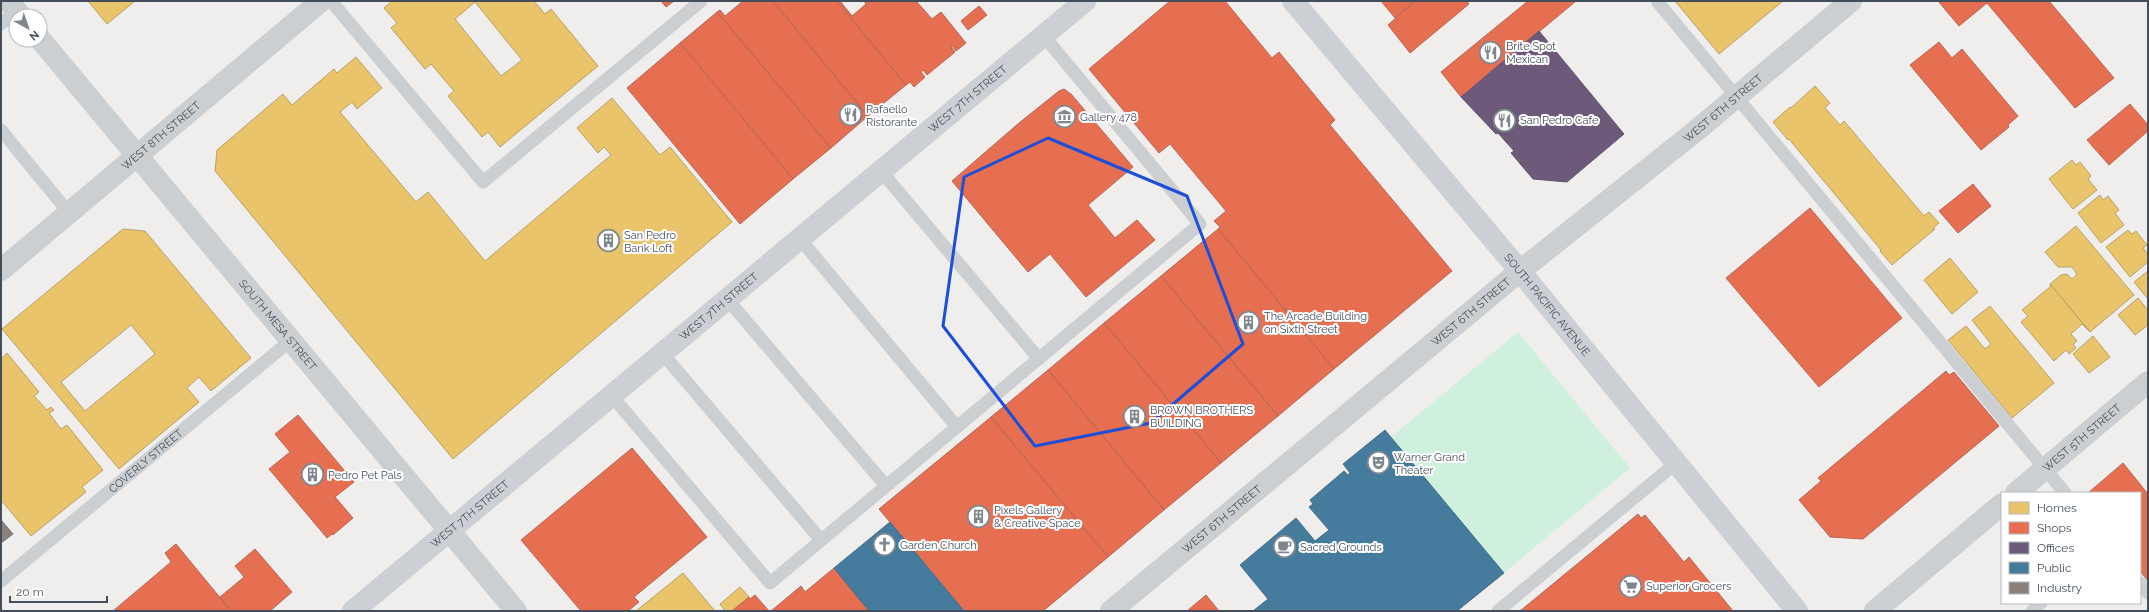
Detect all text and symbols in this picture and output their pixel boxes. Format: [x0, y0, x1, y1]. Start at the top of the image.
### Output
north arrow [8, 8, 48, 48]
text: N [27, 28, 42, 43]
restaurant icon: Brite Spot Mexican [1477, 39, 1503, 65]
place label: Brite Spot Mexican [1506, 40, 1556, 66]
street label: WEST 7TH STREET [926, 63, 1010, 136]
street label: WEST 6TH STREET [1681, 72, 1766, 145]
street label: WEST 8TH STREET [119, 99, 204, 173]
restaurant icon: Rafaello Ristorante [837, 102, 863, 128]
place label: Rafaello Ristorante [866, 103, 918, 129]
museum icon: Gallery 478 [1051, 104, 1077, 130]
restaurant icon: San Pedro Cafe [1492, 107, 1518, 133]
place label: Gallery 478 [1080, 111, 1137, 124]
place label: San Pedro Cafe [1520, 114, 1599, 127]
building icon: San Pedro Bank Loft [596, 228, 622, 254]
place label: San Pedro Bank Loft [624, 229, 677, 255]
street label: SOUTH PACIFIC AVENUE [1501, 251, 1593, 359]
street label: WEST 7TH STREET [677, 270, 761, 343]
street label: WEST 6TH STREET [1429, 275, 1514, 349]
street label: SOUTH MESA STREET [236, 277, 319, 374]
building icon: The Arcade Building on Sixth Street [1235, 309, 1261, 335]
place label: The Arcade Building on Sixth Street [1264, 310, 1367, 336]
street label: WEST 5TH STREET [2040, 401, 2124, 475]
building icon: BROWN BROTHERS BUILDING [1121, 403, 1147, 429]
place label: BROWN BROTHERS BUILDING [1150, 404, 1253, 430]
street label: COVERLY STREET [106, 427, 186, 496]
theatre icon: Warner Grand Theater [1365, 450, 1391, 476]
place label: Warner Grand Theater [1394, 451, 1465, 477]
building icon: Pedro Pet Pals [299, 462, 325, 488]
place label: Pedro Pet Pals [328, 469, 402, 482]
street label: WEST 7TH STREET [428, 477, 512, 550]
street label: WEST 6TH STREET [1180, 483, 1264, 556]
legend [2001, 492, 2141, 604]
text: Homes [2037, 501, 2077, 515]
building icon: Pixels Gallery & Creative Space [966, 503, 992, 529]
place label: Pixels Gallery & Creative Space [994, 504, 1081, 530]
text: Shops [2037, 521, 2072, 535]
church icon: Garden Church [872, 532, 898, 558]
cafe icon: Sacred Grounds [1272, 534, 1298, 560]
place label: Garden Church [900, 539, 977, 552]
place label: Sacred Grounds [1300, 541, 1382, 554]
text: Offices [2037, 541, 2074, 555]
text: Public [2037, 561, 2072, 575]
supermarket icon: Superior Grocers [1618, 573, 1644, 599]
scale bar [10, 578, 107, 604]
place label: Superior Grocers [1646, 580, 1731, 593]
text: Industry [2037, 581, 2083, 595]
text: 20 m [16, 585, 44, 599]

